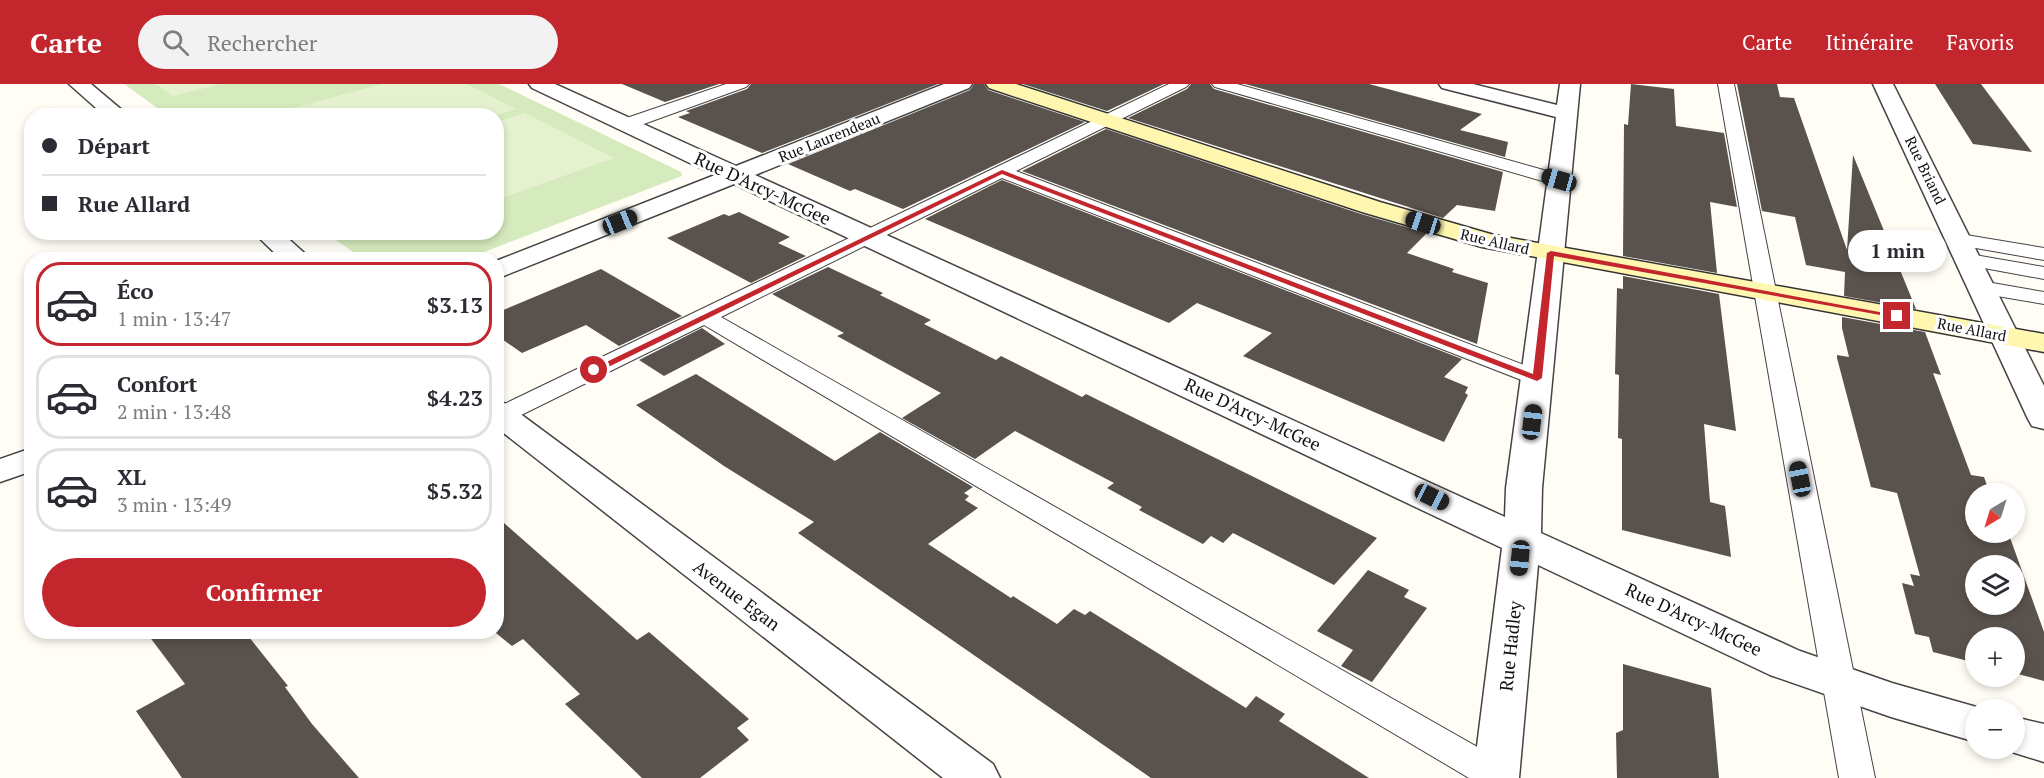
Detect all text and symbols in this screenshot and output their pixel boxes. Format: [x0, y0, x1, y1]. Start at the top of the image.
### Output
search box [138, 15, 558, 69]
text: Carte [30, 24, 102, 61]
icon: search [159, 26, 192, 59]
text: Rechercher [207, 28, 317, 57]
text: Carte [1742, 28, 1792, 56]
text: Itinéraire [1825, 28, 1914, 56]
text: Favoris [1947, 28, 2014, 56]
street label: Rue Laurendeau [775, 107, 883, 167]
text: Départ [78, 131, 150, 160]
street label: Rue Briand [1901, 133, 1951, 207]
street label: Rue D'Arcy-McGee [691, 146, 835, 230]
car [1539, 166, 1579, 194]
text: Rue Allard [78, 189, 190, 218]
car [600, 207, 640, 237]
car [1403, 209, 1443, 237]
street label: Rue Allard [1459, 223, 1531, 259]
callout: 1 min [1848, 229, 1946, 271]
text: 1 min [1870, 237, 1925, 264]
text: Éco [117, 276, 154, 305]
icon: car [45, 277, 99, 331]
text: $3.13 [427, 290, 483, 319]
route end [1883, 302, 1910, 329]
text: 1 min · 13:47 [117, 305, 231, 332]
street label: Rue Allard [1936, 313, 2008, 345]
route start [580, 356, 607, 383]
text: Confort [117, 369, 197, 398]
icon: car [45, 370, 99, 424]
street label: Rue D'Arcy-McGee [1181, 372, 1325, 456]
text: $4.23 [427, 383, 483, 412]
text: 2 min · 13:48 [117, 398, 231, 425]
car [1521, 403, 1543, 441]
car [1788, 460, 1812, 498]
text: XL [117, 462, 146, 491]
icon: car [45, 463, 99, 517]
text: $5.32 [427, 476, 483, 505]
car [1412, 481, 1452, 513]
north arrow [1965, 483, 2025, 543]
map controls [1965, 483, 2025, 759]
text: 3 min · 13:49 [117, 491, 231, 518]
car [1509, 539, 1531, 577]
street label: Avenue Egan [689, 554, 786, 636]
button: layers [1965, 555, 2025, 615]
button: Confirmer [42, 558, 486, 627]
street label: Rue D'Arcy-McGee [1622, 577, 1766, 661]
street label: Rue Hadley [1493, 599, 1527, 692]
button: + [1965, 627, 2025, 687]
button: − [1965, 699, 2025, 759]

